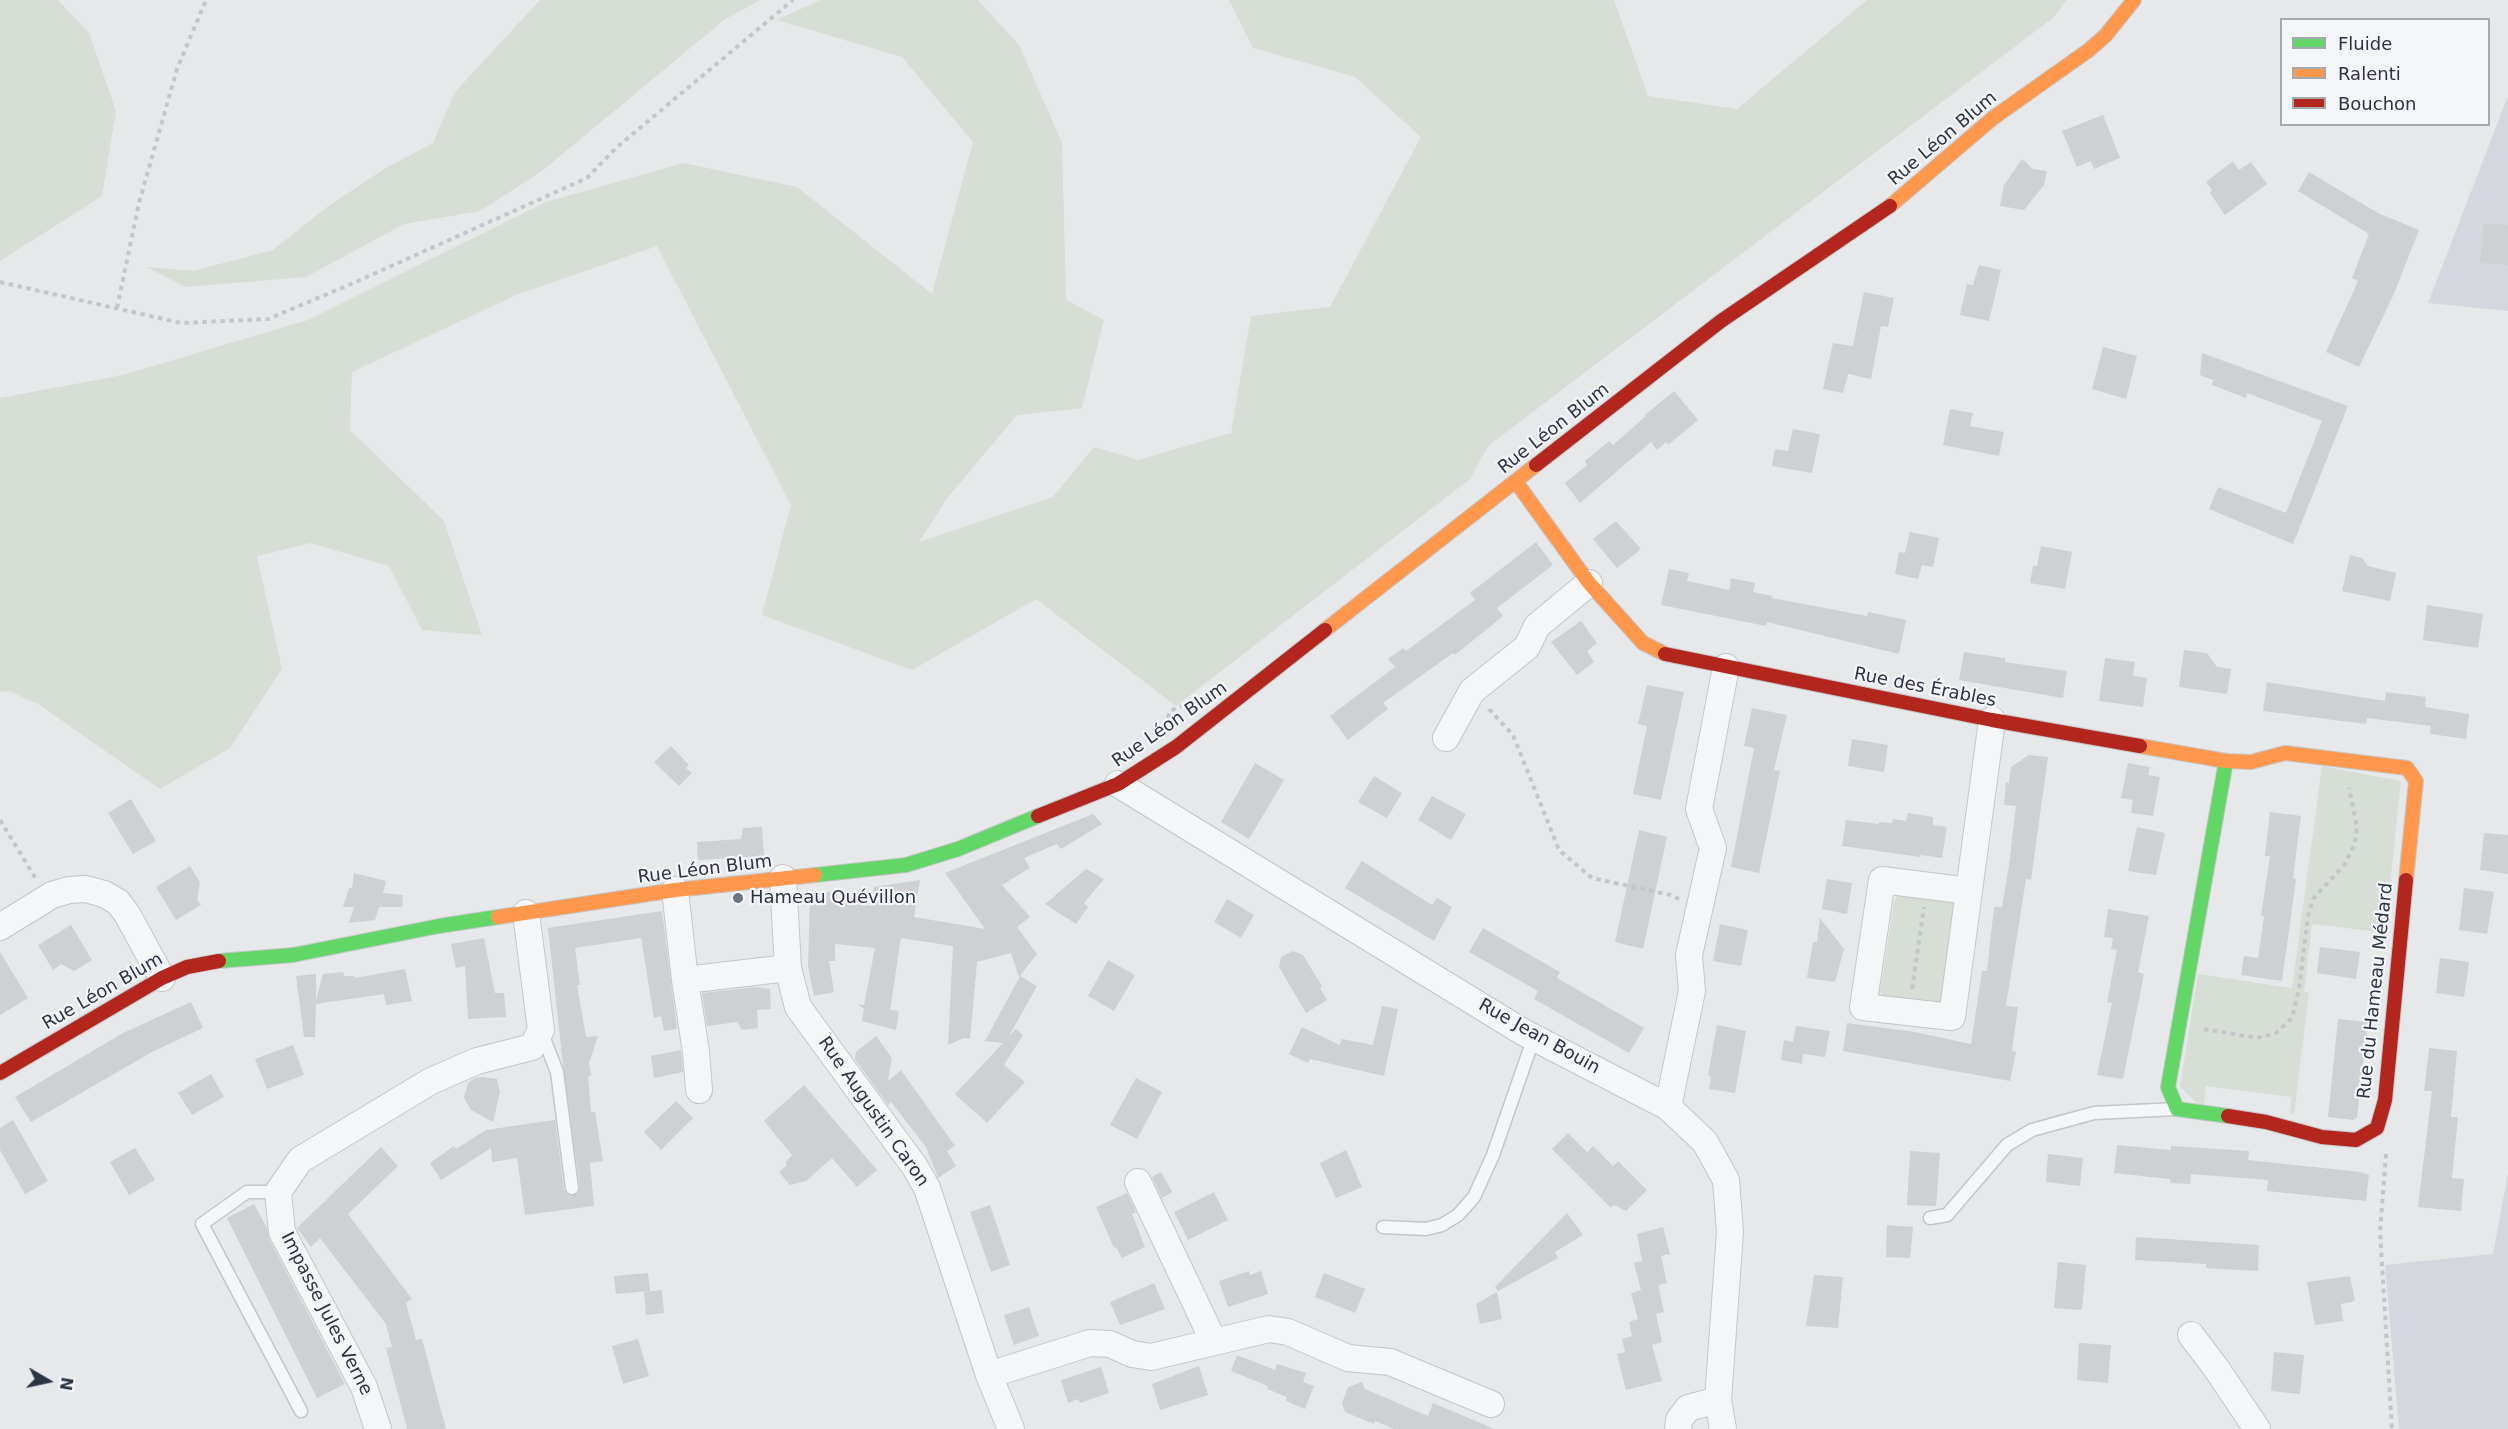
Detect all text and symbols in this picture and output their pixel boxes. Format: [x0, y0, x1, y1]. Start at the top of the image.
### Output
legend [2280, 18, 2490, 126]
text: Fluide [2338, 33, 2392, 54]
text: Ralenti [2338, 63, 2401, 84]
street label: Rue Léon Blum [1884, 87, 2002, 191]
text: Bouchon [2338, 93, 2417, 114]
street label: Rue Léon Blum [1494, 379, 1614, 479]
street label: Rue des Érables [1852, 664, 1998, 712]
street label: Rue Léon Blum [1108, 677, 1232, 773]
street label: Rue Léon Blum [637, 851, 773, 889]
street label: Rue du Hameau Médard [2354, 882, 2398, 1100]
place label: Hameau Quévillon [750, 887, 916, 909]
marker: Hameau Quévillon [731, 891, 745, 905]
street label: Rue Léon Blum [39, 949, 167, 1035]
street label: Rue Jean Bouin [1474, 995, 1604, 1079]
street label: Rue Augustin Caron [813, 1033, 933, 1191]
street label: Impasse Jules Verne [275, 1229, 377, 1399]
north arrow [18, 1351, 78, 1411]
text: N [56, 1376, 77, 1392]

